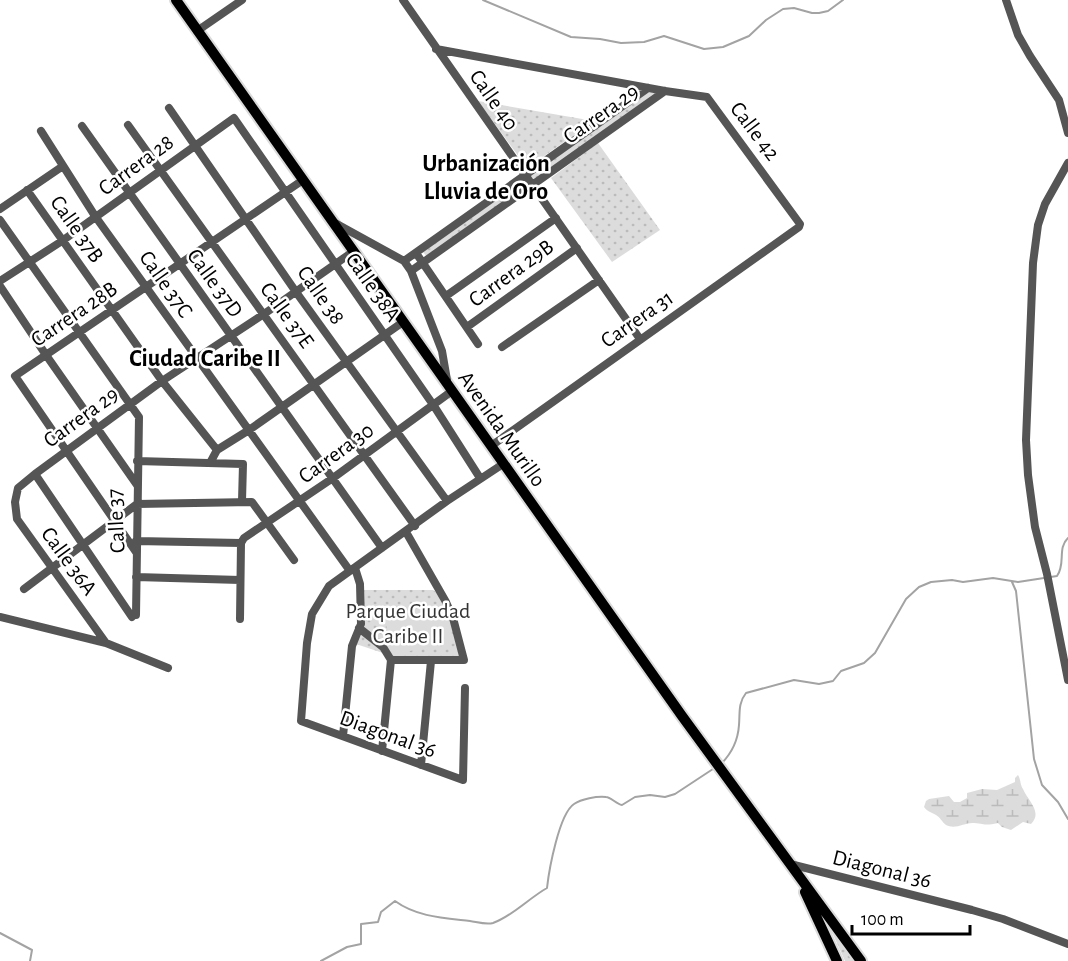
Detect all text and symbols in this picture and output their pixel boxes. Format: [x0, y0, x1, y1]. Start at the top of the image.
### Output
street label: Calle 40 [465, 66, 523, 134]
street label: Carrera 29 [559, 80, 643, 148]
street label: Calle 42 [726, 98, 784, 164]
street label: Carrera 28 [94, 131, 178, 199]
district label: Urbanización Lluvia de Oro [422, 152, 550, 204]
street label: Calle 37B [46, 191, 108, 267]
street label: Carrera 29B [465, 235, 557, 311]
street label: Calle 37D [183, 245, 247, 321]
street label: Calle 37C [135, 247, 197, 321]
street label: Calle 38A [341, 249, 405, 326]
street label: Calle 38 [293, 262, 349, 328]
street label: Carrera 28B [27, 277, 121, 351]
street label: Calle 37E [256, 278, 318, 352]
street label: Carrera 31 [597, 286, 677, 352]
district label: Ciudad Caribe II [129, 347, 281, 371]
street label: Avenida Murillo [454, 367, 550, 491]
street label: Carrera 29 [39, 383, 123, 451]
street label: Carrera 30 [294, 419, 378, 487]
street label: Calle 37 [103, 488, 129, 554]
street label: Calle 36A [37, 523, 101, 599]
park label: Parque Ciudad Caribe II [346, 600, 470, 647]
street label: Diagonal 36 [337, 706, 439, 762]
street label: Diagonal 36 [830, 846, 934, 892]
scale bar [852, 898, 970, 936]
text: 100 m [861, 911, 904, 929]

